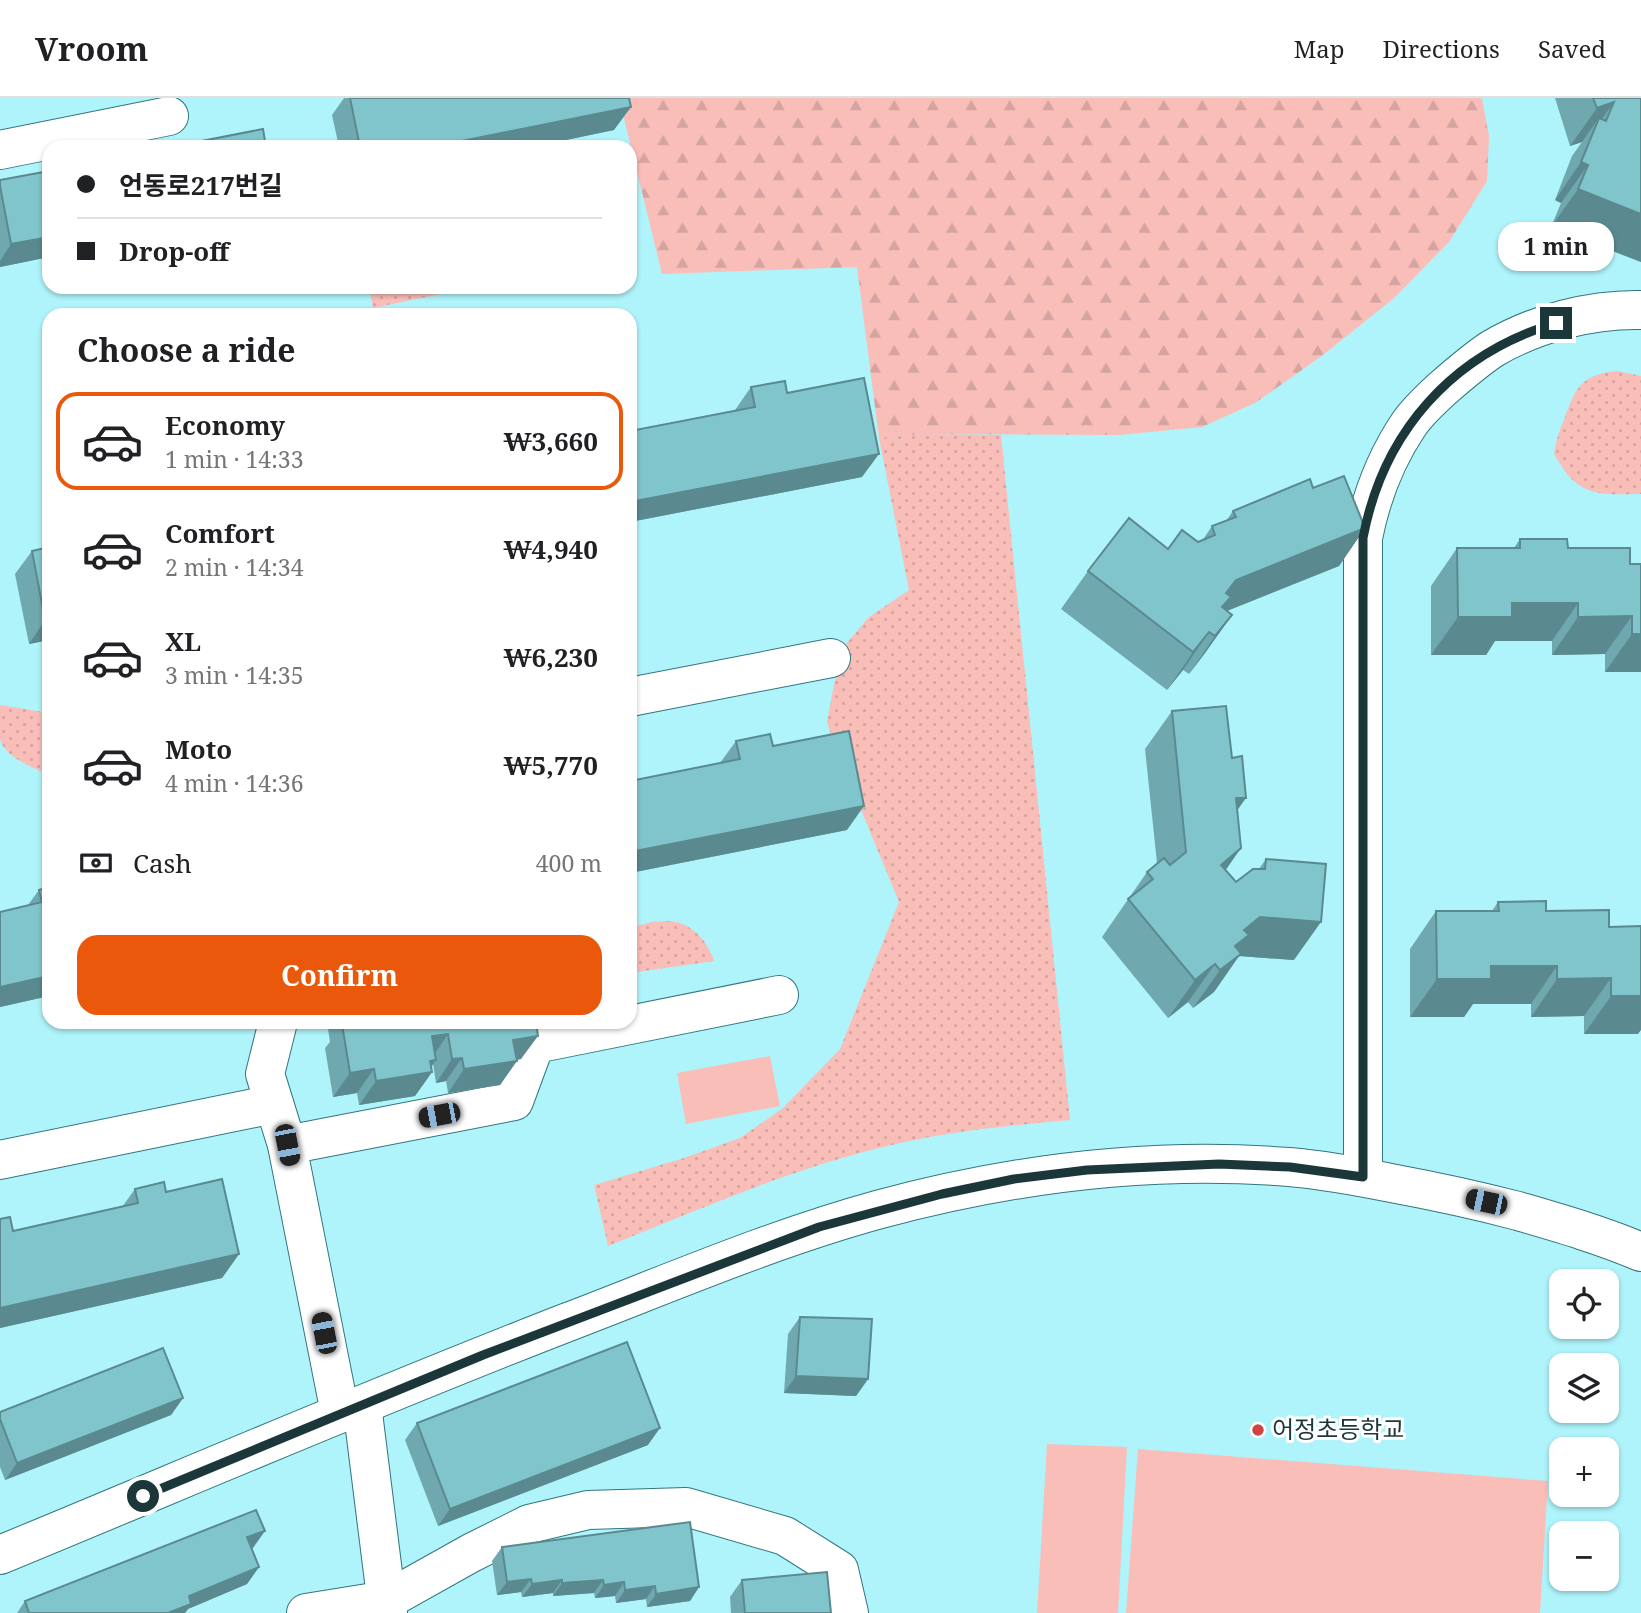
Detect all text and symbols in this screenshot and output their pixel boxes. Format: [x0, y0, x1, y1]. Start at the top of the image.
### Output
text: Vroom [35, 26, 148, 71]
text: Map [1294, 32, 1345, 65]
text: Directions [1383, 32, 1500, 65]
text: Saved [1538, 32, 1606, 65]
text: 언동로217번길 [119, 167, 283, 203]
callout: 1 min [1498, 222, 1614, 271]
text: 1 min [1523, 230, 1589, 262]
text: Drop-off [119, 233, 229, 269]
route end [1540, 307, 1572, 339]
text: Choose a ride [77, 328, 296, 371]
text: Economy [165, 407, 285, 443]
icon: car [81, 410, 144, 473]
text: ₩3,660 [504, 423, 598, 459]
text: 1 min · 14:33 [165, 443, 303, 475]
text: Comfort [165, 515, 275, 551]
icon: car [81, 518, 144, 581]
text: ₩4,940 [504, 531, 598, 567]
text: 2 min · 14:34 [165, 551, 303, 583]
text: XL [165, 623, 201, 659]
icon: car [81, 626, 144, 689]
text: ₩6,230 [504, 639, 598, 675]
text: 3 min · 14:35 [165, 659, 303, 691]
text: Moto [165, 731, 232, 767]
icon: car [81, 734, 144, 797]
text: ₩5,770 [504, 747, 598, 783]
text: 4 min · 14:36 [165, 767, 303, 799]
icon: cash [77, 844, 115, 882]
text: Cash [133, 845, 192, 881]
text: 400 m [536, 847, 602, 879]
button: Confirm [77, 935, 602, 1015]
car [417, 1101, 462, 1129]
car [273, 1122, 302, 1168]
car [1464, 1187, 1509, 1217]
map controls [1549, 1269, 1619, 1591]
button: locate [1549, 1269, 1619, 1339]
car [310, 1310, 339, 1356]
button: layers [1549, 1353, 1619, 1423]
place label: 어정초등학교 [1272, 1412, 1404, 1445]
marker: 어정초등학교 [1250, 1422, 1266, 1438]
button: + [1549, 1437, 1619, 1507]
route start [127, 1480, 159, 1512]
button: − [1549, 1521, 1619, 1591]

